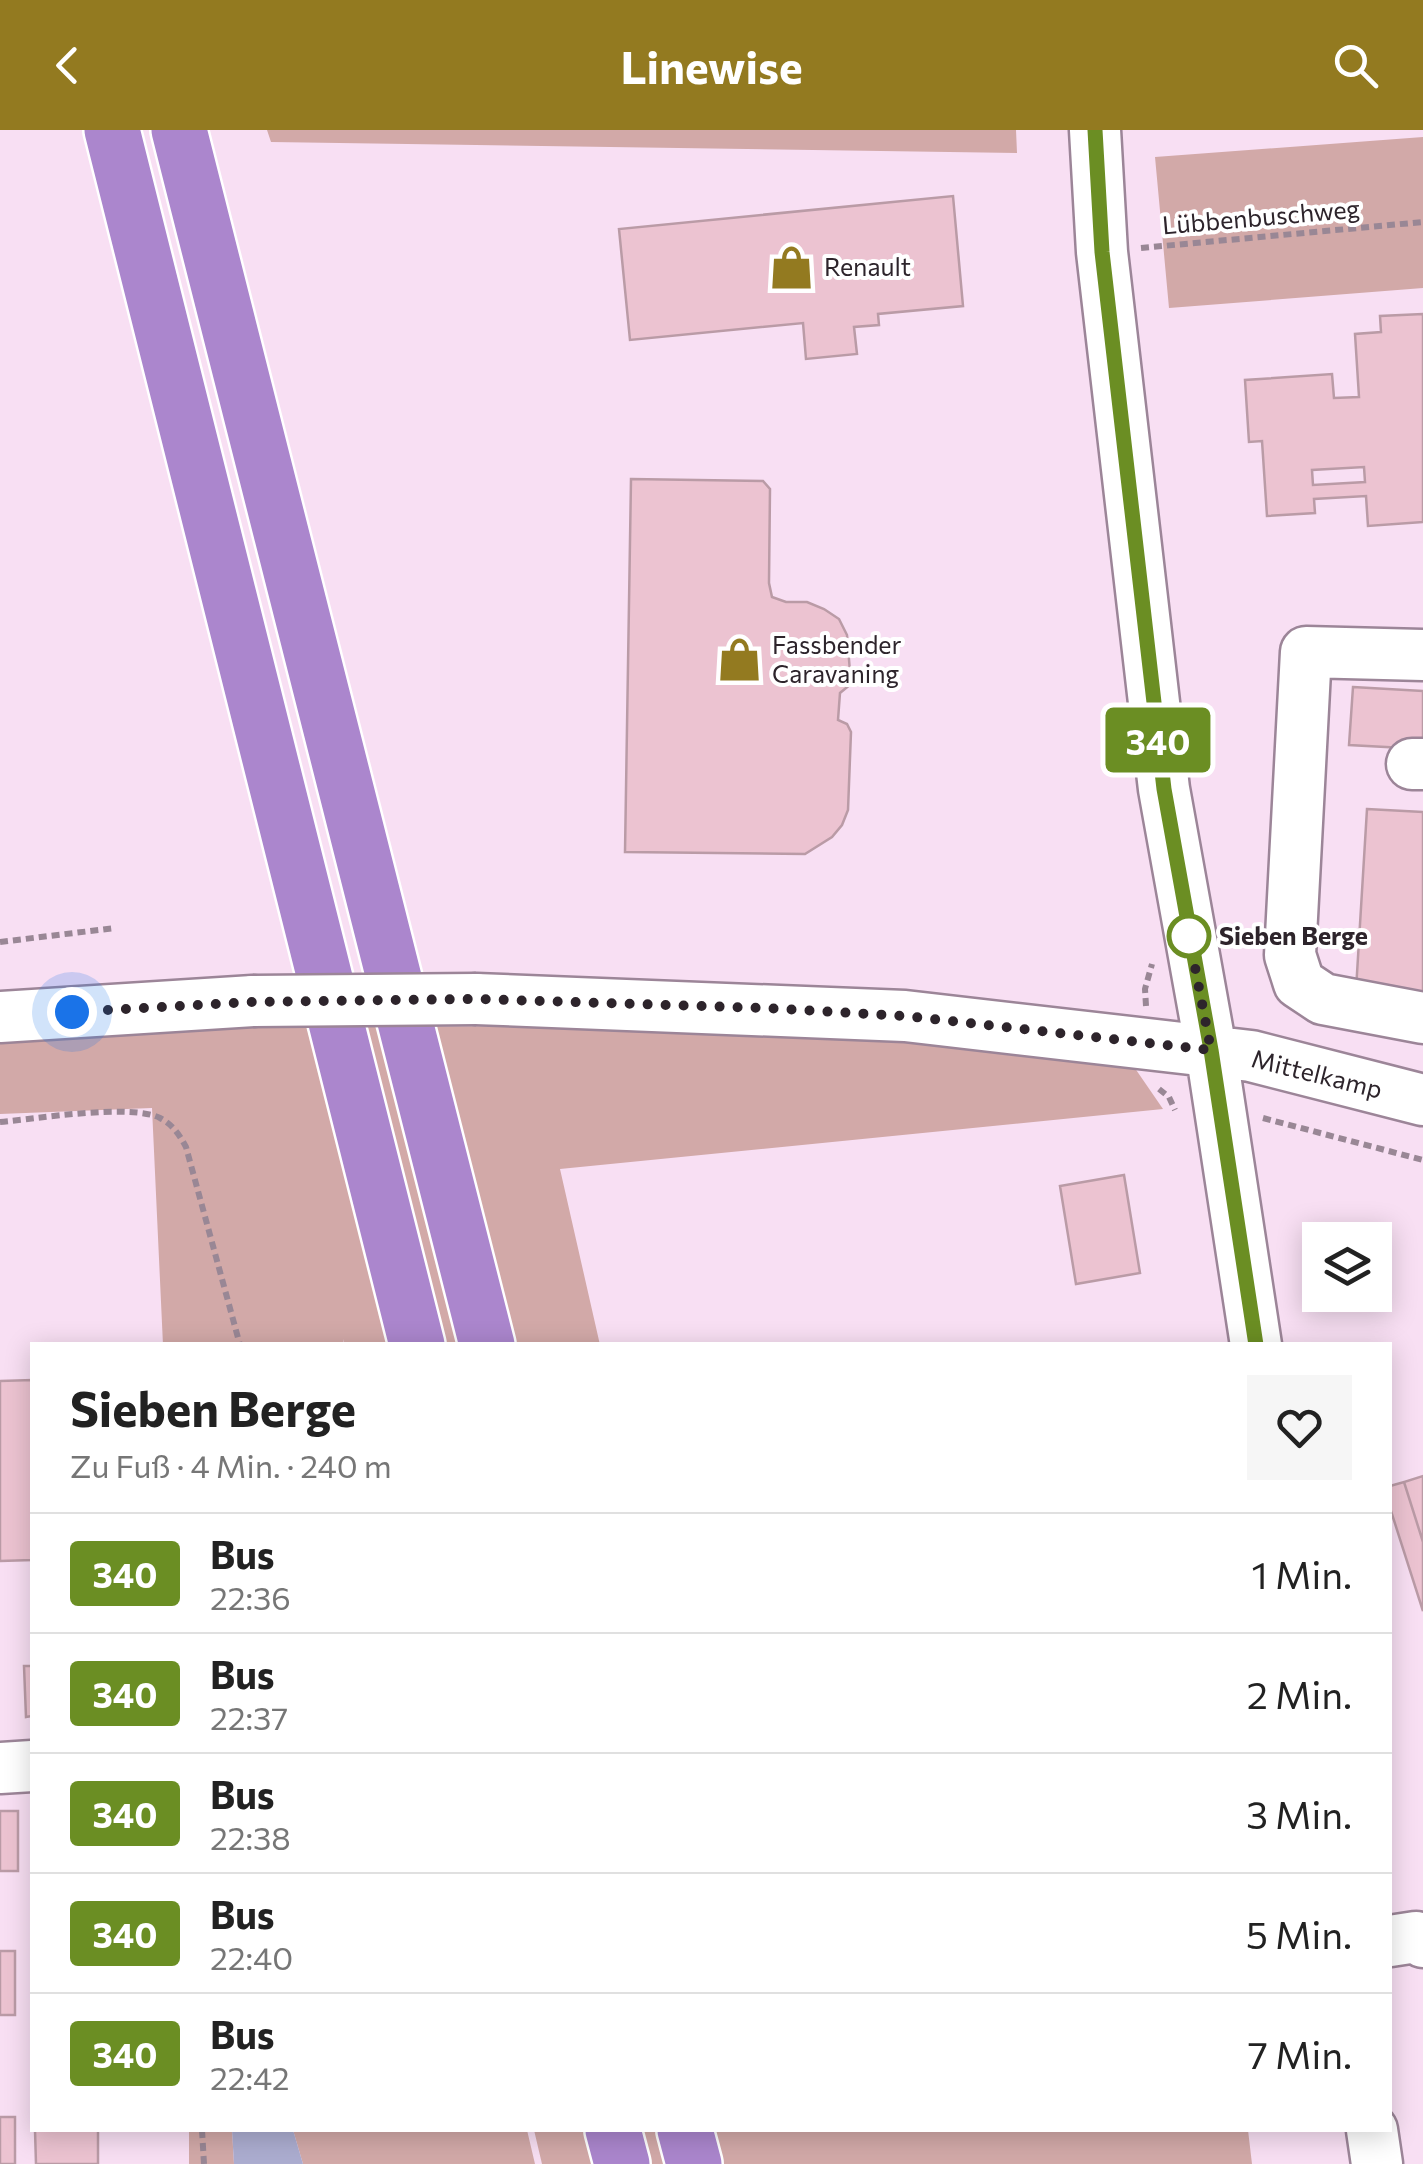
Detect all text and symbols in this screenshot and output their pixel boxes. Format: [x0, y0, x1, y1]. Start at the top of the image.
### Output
icon: back [40, 38, 95, 93]
text: Linewise [620, 38, 803, 93]
icon: search [1328, 38, 1383, 93]
street label: Lübbenbuschweg [1161, 192, 1361, 240]
shop icon: Renault [767, 243, 815, 291]
place label: Renault [824, 251, 911, 281]
place label: Fassbender Caravaning [772, 629, 902, 688]
shop icon: Fassbender Caravaning [715, 635, 763, 683]
line badge: 340 [1100, 708, 1216, 772]
text: 340 [1125, 719, 1191, 762]
marker: Sieben Berge [1168, 915, 1210, 957]
place label: Sieben Berge [1219, 920, 1368, 950]
your location [47, 987, 97, 1037]
street label: Mittelkamp [1249, 1042, 1386, 1104]
map controls [1302, 1222, 1392, 1312]
button: layers [1302, 1222, 1392, 1312]
button: heart [1247, 1375, 1352, 1480]
text: Sieben Berge [70, 1378, 356, 1437]
text: Zu Fuß · 4 Min. · 240 m [70, 1445, 392, 1485]
text: Bus [210, 1530, 275, 1577]
text: 1 Min. [1252, 1550, 1352, 1597]
text: 340 [92, 1552, 158, 1595]
text: 22:36 [210, 1577, 291, 1617]
text: Bus [210, 1650, 275, 1697]
text: 2 Min. [1247, 1670, 1352, 1717]
text: 340 [92, 1672, 158, 1715]
text: 22:37 [210, 1697, 288, 1737]
text: Bus [210, 1770, 275, 1817]
text: 3 Min. [1246, 1790, 1352, 1837]
text: 340 [92, 1792, 158, 1835]
text: 22:38 [210, 1817, 291, 1857]
text: Bus [210, 1890, 275, 1937]
text: 5 Min. [1246, 1910, 1352, 1957]
text: 340 [92, 1912, 158, 1955]
text: 22:40 [210, 1937, 293, 1977]
text: Bus [210, 2010, 275, 2057]
text: 7 Min. [1248, 2030, 1352, 2077]
text: 340 [92, 2032, 158, 2075]
text: 22:42 [210, 2057, 290, 2097]

